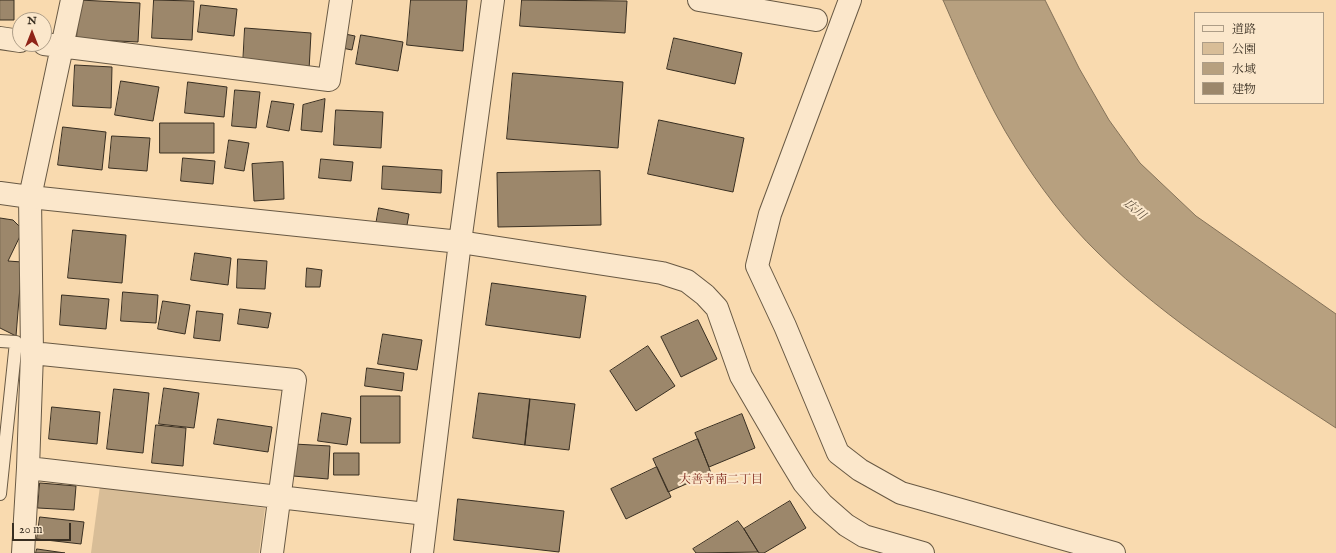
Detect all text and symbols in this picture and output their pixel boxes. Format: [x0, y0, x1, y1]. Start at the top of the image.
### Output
north arrow [12, 12, 52, 52]
legend [1194, 12, 1324, 104]
text: N [27, 14, 37, 28]
text: 道路 [1232, 22, 1256, 37]
text: 公園 [1232, 42, 1256, 57]
text: 水域 [1232, 62, 1256, 77]
text: 建物 [1232, 82, 1256, 97]
water label: 広川 [1120, 197, 1148, 223]
district label: 大善寺南二丁目 [679, 474, 763, 488]
scale bar [14, 515, 73, 541]
text: 20 m [19, 522, 42, 537]

